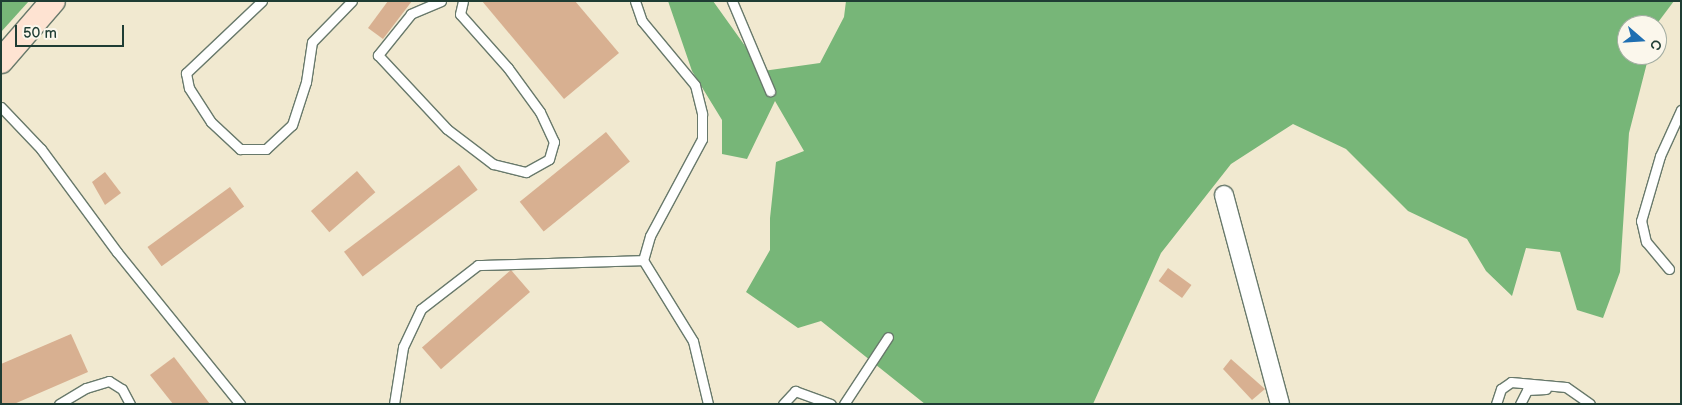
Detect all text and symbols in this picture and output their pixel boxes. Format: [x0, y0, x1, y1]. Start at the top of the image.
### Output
scale bar [18, 15, 126, 47]
north arrow [1617, 15, 1667, 65]
text: 50 m [23, 24, 57, 43]
text: С [1646, 37, 1665, 52]

